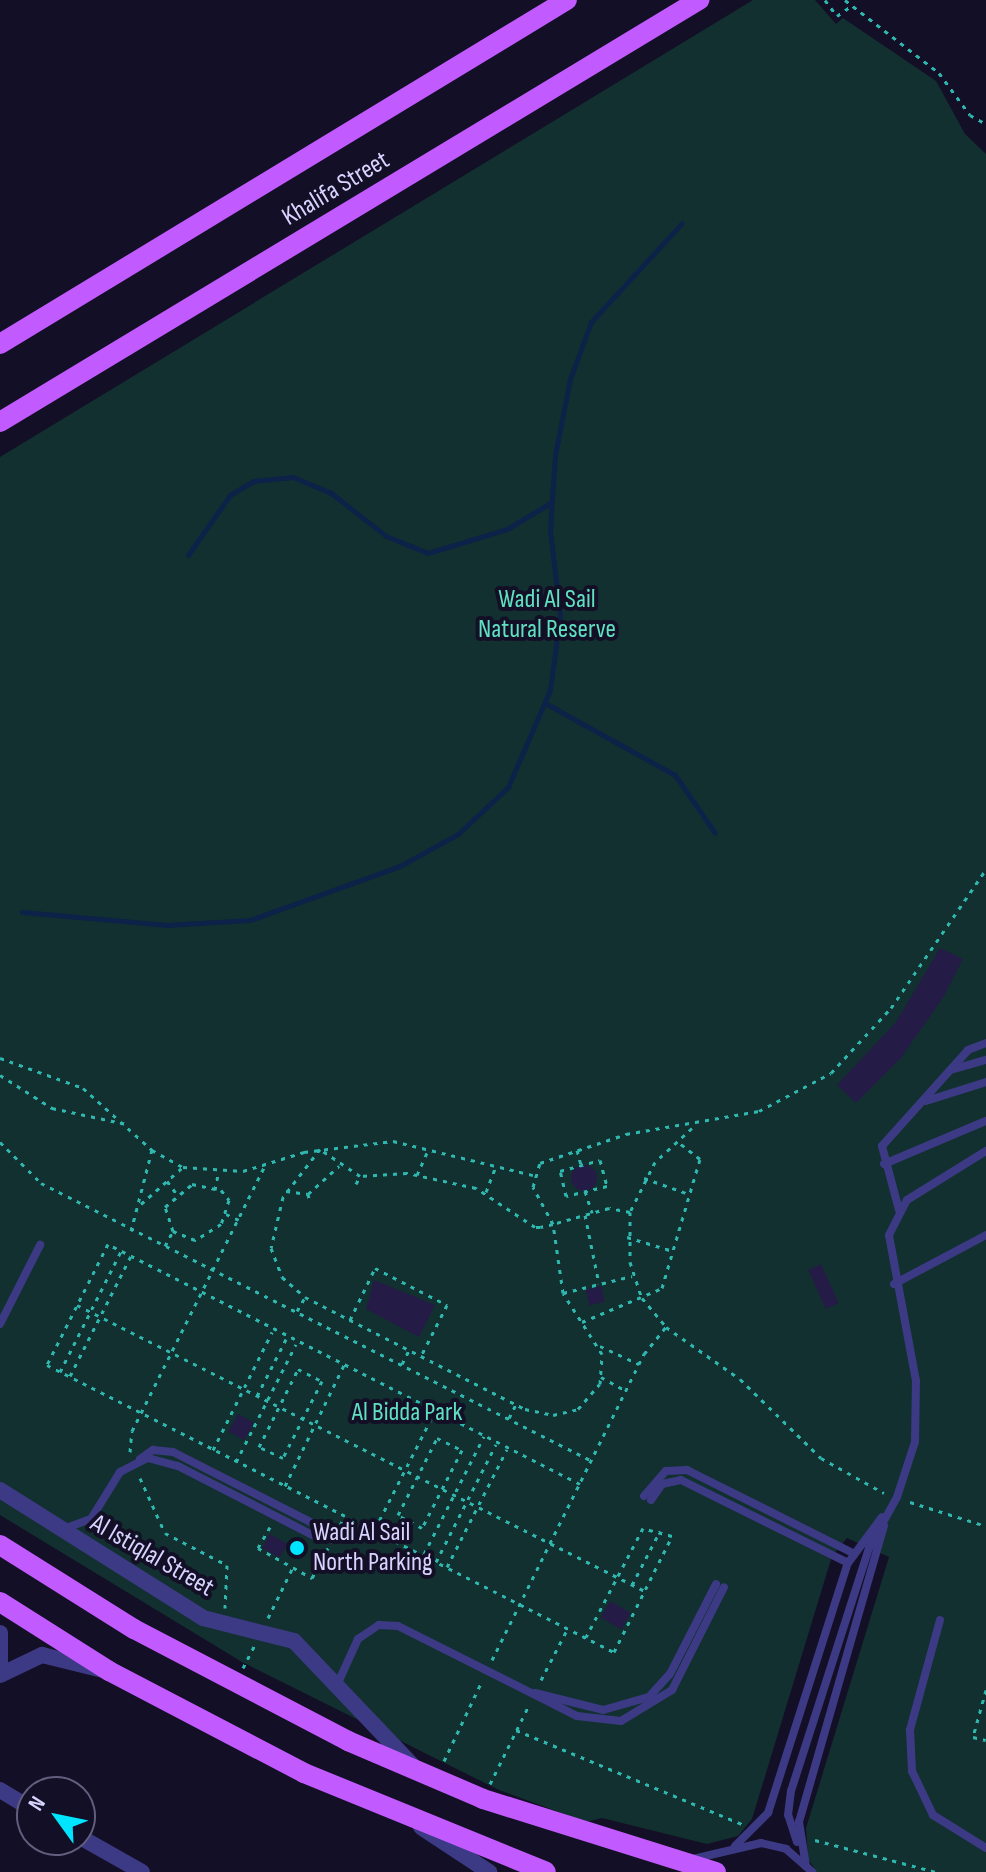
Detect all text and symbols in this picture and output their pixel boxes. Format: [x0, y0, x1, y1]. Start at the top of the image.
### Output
street label: Khalifa Street [277, 145, 395, 233]
park label: Wadi Al Sail Natural Reserve [478, 584, 616, 646]
park label: Al Bidda Park [352, 1397, 462, 1429]
street label: Al Istiqlal Street [85, 1508, 219, 1604]
place label: Wadi Al Sail North Parking [313, 1517, 432, 1578]
marker: Wadi Al Sail North Parking [288, 1539, 306, 1557]
north arrow [16, 1776, 96, 1856]
text: N [23, 1791, 52, 1816]

